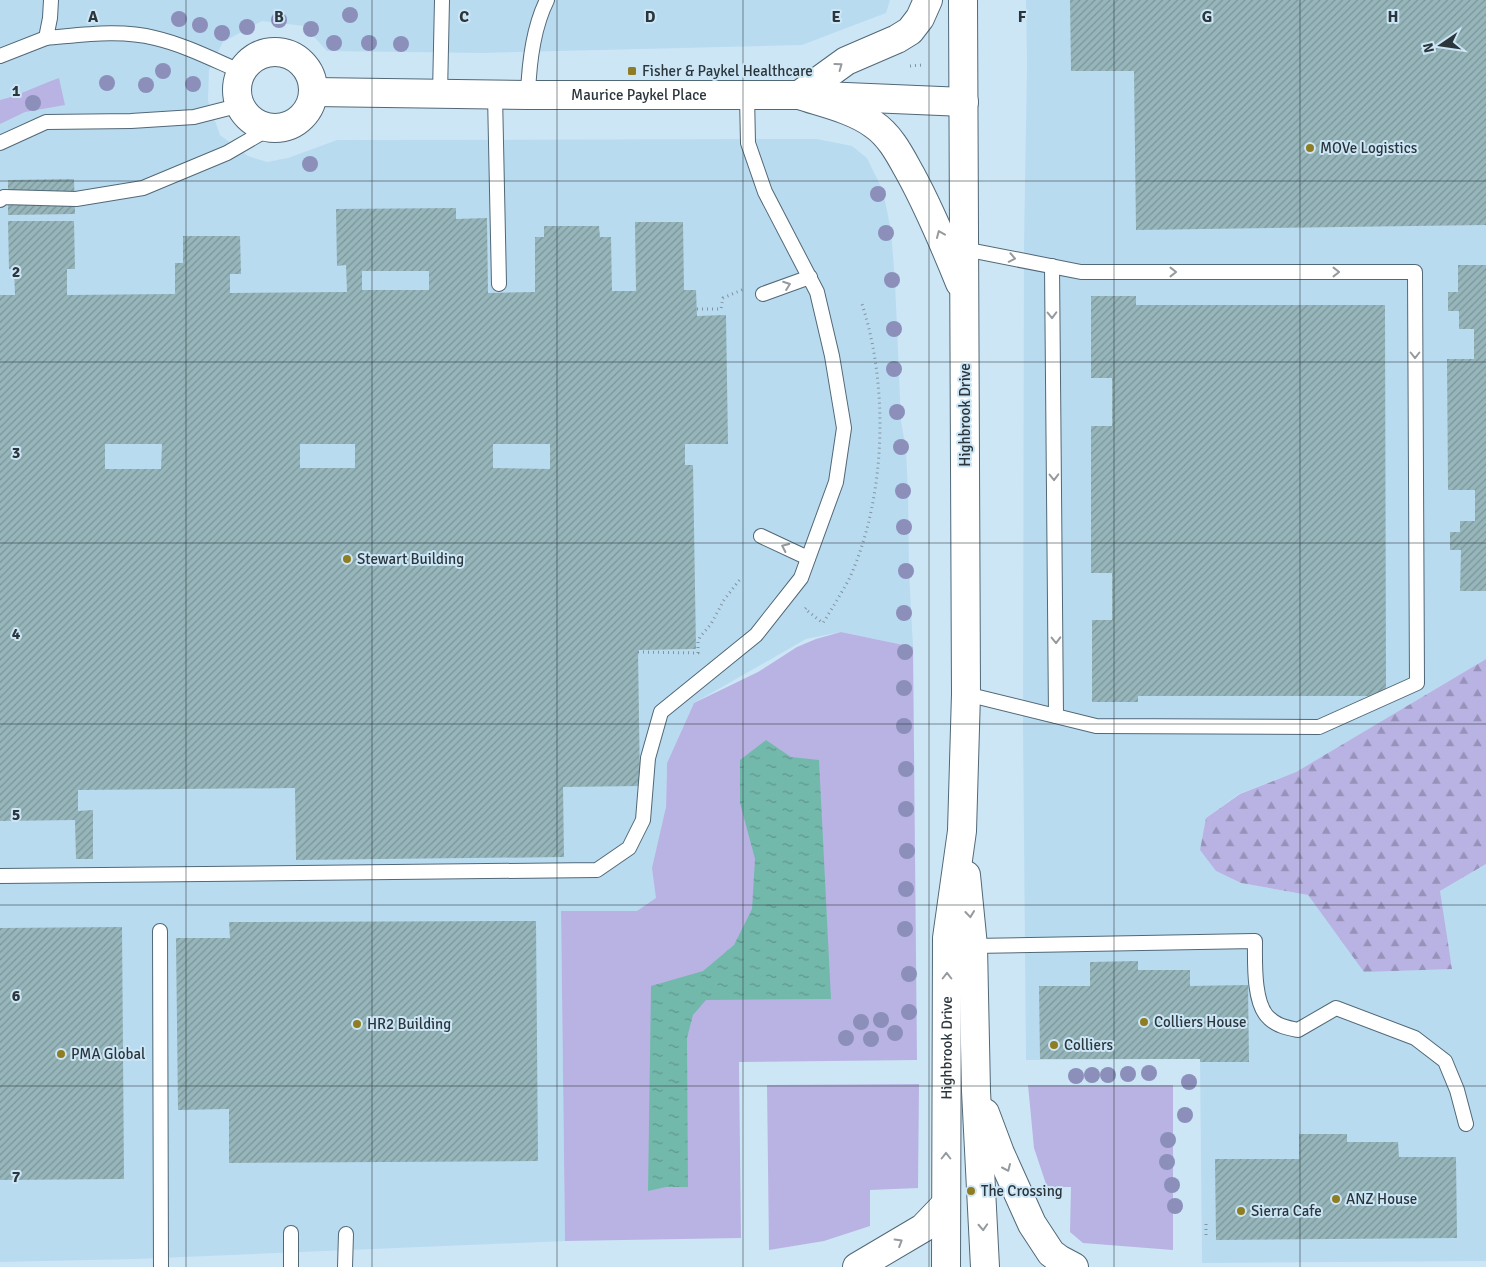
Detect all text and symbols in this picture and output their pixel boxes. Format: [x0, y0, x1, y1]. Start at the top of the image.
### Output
text: A [88, 7, 99, 27]
text: B [274, 7, 284, 27]
text: C [459, 7, 469, 27]
text: D [645, 7, 656, 27]
text: E [831, 7, 841, 27]
text: F [1018, 7, 1027, 27]
text: G [1202, 7, 1212, 27]
text: H [1388, 7, 1398, 27]
north arrow [1416, 20, 1466, 70]
text: N [1419, 41, 1438, 54]
place label: Fisher & Paykel Healthcare [642, 62, 813, 80]
one-way arrow [833, 63, 842, 73]
marker: Fisher & Paykel Healthcare [626, 65, 638, 77]
text: 1 [12, 81, 21, 101]
street label: Maurice Paykel Place [571, 86, 707, 104]
place label: MOVe Logistics [1320, 139, 1418, 157]
marker: MOVe Logistics [1304, 142, 1316, 154]
one-way arrow [935, 231, 945, 239]
one-way arrow [1008, 253, 1016, 263]
text: 2 [12, 262, 20, 282]
one-way arrow [1170, 267, 1177, 277]
one-way arrow [1332, 267, 1340, 277]
one-way arrow [782, 281, 791, 291]
one-way arrow [1047, 311, 1058, 319]
one-way arrow [1410, 352, 1420, 359]
street label: Highbrook Drive [956, 363, 974, 467]
text: 3 [12, 443, 20, 463]
one-way arrow [1049, 474, 1059, 482]
one-way arrow [781, 543, 790, 553]
place label: Stewart Building [357, 550, 464, 568]
marker: Stewart Building [341, 553, 353, 565]
text: 4 [12, 624, 21, 644]
one-way arrow [1051, 636, 1061, 644]
text: 5 [12, 805, 20, 825]
one-way arrow [964, 910, 975, 918]
one-way arrow [942, 972, 952, 980]
text: 6 [12, 986, 21, 1006]
street label: Highbrook Drive [938, 996, 956, 1100]
place label: Colliers House [1154, 1013, 1246, 1031]
place label: HR2 Building [367, 1015, 451, 1033]
marker: Colliers House [1138, 1016, 1150, 1028]
marker: HR2 Building [351, 1018, 363, 1030]
place label: Colliers [1064, 1036, 1113, 1054]
marker: Colliers [1048, 1039, 1060, 1051]
place label: PMA Global [71, 1045, 145, 1063]
marker: PMA Global [55, 1048, 67, 1060]
one-way arrow [941, 1152, 951, 1160]
one-way arrow [1001, 1163, 1011, 1172]
text: 7 [12, 1167, 21, 1187]
place label: The Crossing [981, 1182, 1063, 1200]
marker: The Crossing [965, 1185, 977, 1197]
place label: ANZ House [1346, 1190, 1417, 1208]
marker: ANZ House [1330, 1193, 1342, 1205]
place label: Sierra Cafe [1251, 1202, 1322, 1220]
marker: Sierra Cafe [1235, 1205, 1247, 1217]
one-way arrow [977, 1223, 988, 1231]
one-way arrow [893, 1239, 902, 1249]

